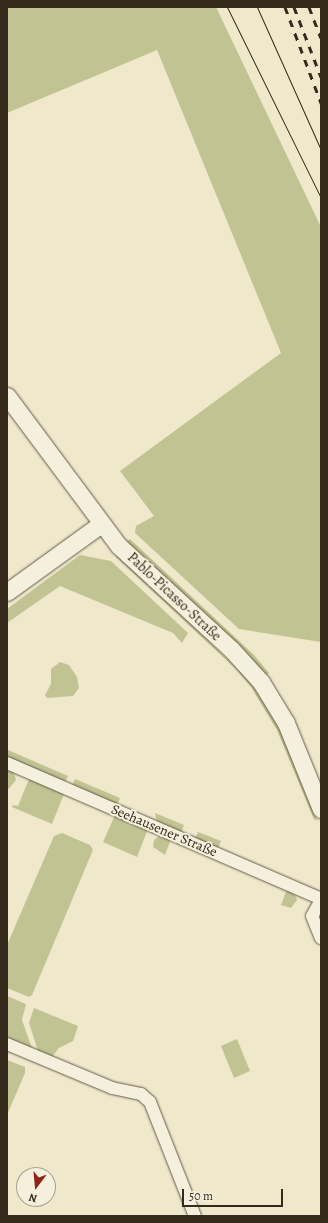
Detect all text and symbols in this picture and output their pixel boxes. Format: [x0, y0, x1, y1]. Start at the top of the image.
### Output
street label: Pablo-Picasso-Straße [124, 549, 224, 645]
street label: Seehausener Straße [108, 801, 220, 861]
north arrow [16, 1167, 56, 1207]
scale bar [184, 1181, 285, 1207]
text: 50 m [189, 1188, 213, 1204]
text: N [27, 1190, 39, 1206]

